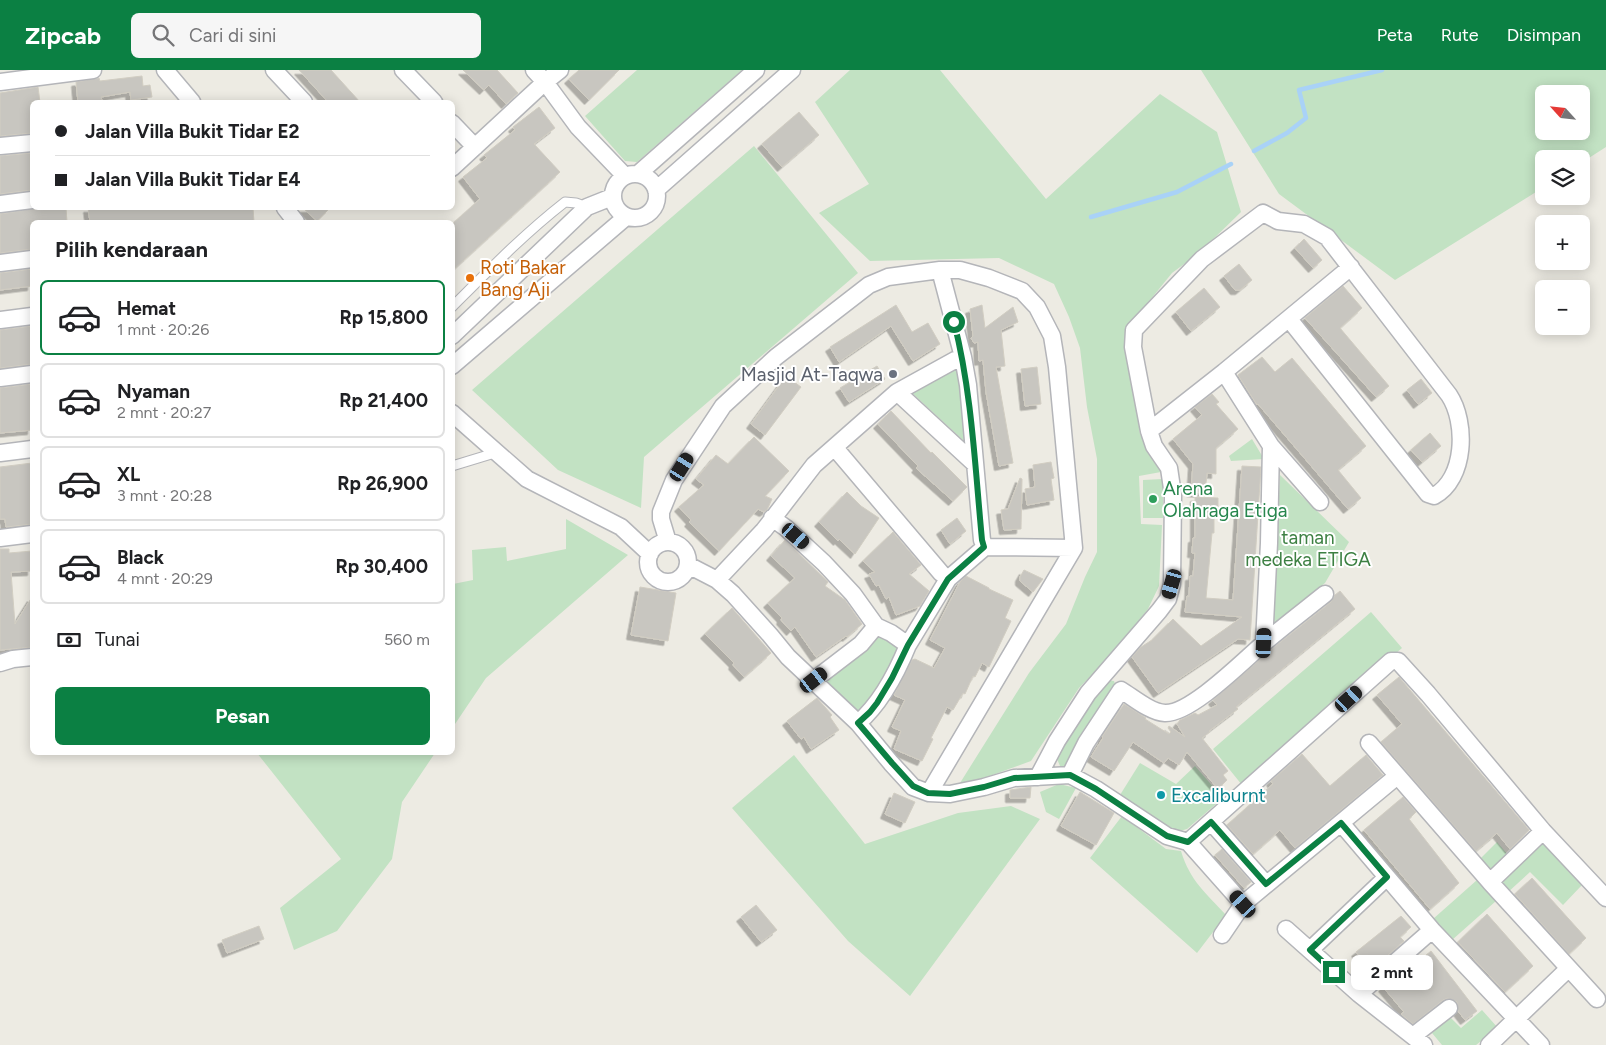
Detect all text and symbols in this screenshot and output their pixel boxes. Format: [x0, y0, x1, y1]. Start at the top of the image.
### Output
search box [131, 13, 481, 58]
text: Zipcab [25, 21, 101, 50]
icon: search [149, 21, 177, 49]
text: Cari di sini [189, 24, 277, 47]
text: Peta [1377, 24, 1413, 46]
text: Rute [1441, 24, 1479, 46]
text: Disimpan [1507, 24, 1581, 46]
north arrow [1535, 85, 1590, 140]
map controls [1535, 85, 1590, 335]
text: Jalan Villa Bukit Tidar E2 [85, 120, 300, 143]
button: layers [1535, 150, 1590, 205]
text: Jalan Villa Bukit Tidar E4 [85, 168, 301, 191]
button: + [1535, 215, 1590, 270]
text: Pilih kendaraan [55, 236, 208, 263]
place label: Roti Bakar Bang Aji [480, 256, 566, 301]
marker: Roti Bakar Bang Aji [464, 272, 476, 284]
button: − [1535, 280, 1590, 335]
icon: car [57, 295, 102, 340]
text: Hemat [117, 297, 176, 320]
text: Rp 15,800 [340, 306, 428, 329]
route start [943, 311, 965, 333]
text: 1 mnt · 20:26 [117, 320, 209, 339]
place label: Masjid At-Taqwa [741, 363, 883, 386]
marker: Masjid At-Taqwa [887, 368, 899, 380]
icon: car [57, 378, 102, 423]
text: Nyaman [117, 380, 190, 403]
text: Rp 21,400 [339, 389, 428, 412]
text: 2 mnt · 20:27 [117, 403, 211, 422]
car [667, 450, 696, 484]
icon: car [57, 461, 102, 506]
text: XL [117, 463, 140, 486]
text: Rp 26,900 [337, 472, 428, 495]
place label: Arena Olahraga Etiga [1163, 477, 1288, 522]
text: 3 mnt · 20:28 [117, 486, 212, 505]
marker: Arena Olahraga Etiga [1147, 493, 1159, 505]
car [779, 520, 812, 552]
park label: taman medeka ETIGA [1245, 526, 1371, 571]
icon: car [57, 544, 102, 589]
text: Black [117, 546, 164, 569]
text: Rp 30,400 [335, 555, 428, 578]
car [1160, 568, 1183, 600]
text: 4 mnt · 20:29 [117, 569, 213, 588]
icon: cash [55, 626, 83, 654]
text: Tunai [95, 628, 140, 651]
car [1255, 628, 1272, 658]
text: 560 m [384, 630, 430, 649]
car [797, 665, 830, 695]
car [1332, 683, 1365, 715]
button: Pesan [55, 687, 430, 745]
place label: Excaliburnt [1171, 784, 1266, 807]
marker: Excaliburnt [1155, 789, 1167, 801]
car [1227, 888, 1258, 920]
callout: 2 mnt [1352, 954, 1434, 990]
route end [1323, 961, 1345, 983]
text: 2 mnt [1371, 963, 1413, 982]

